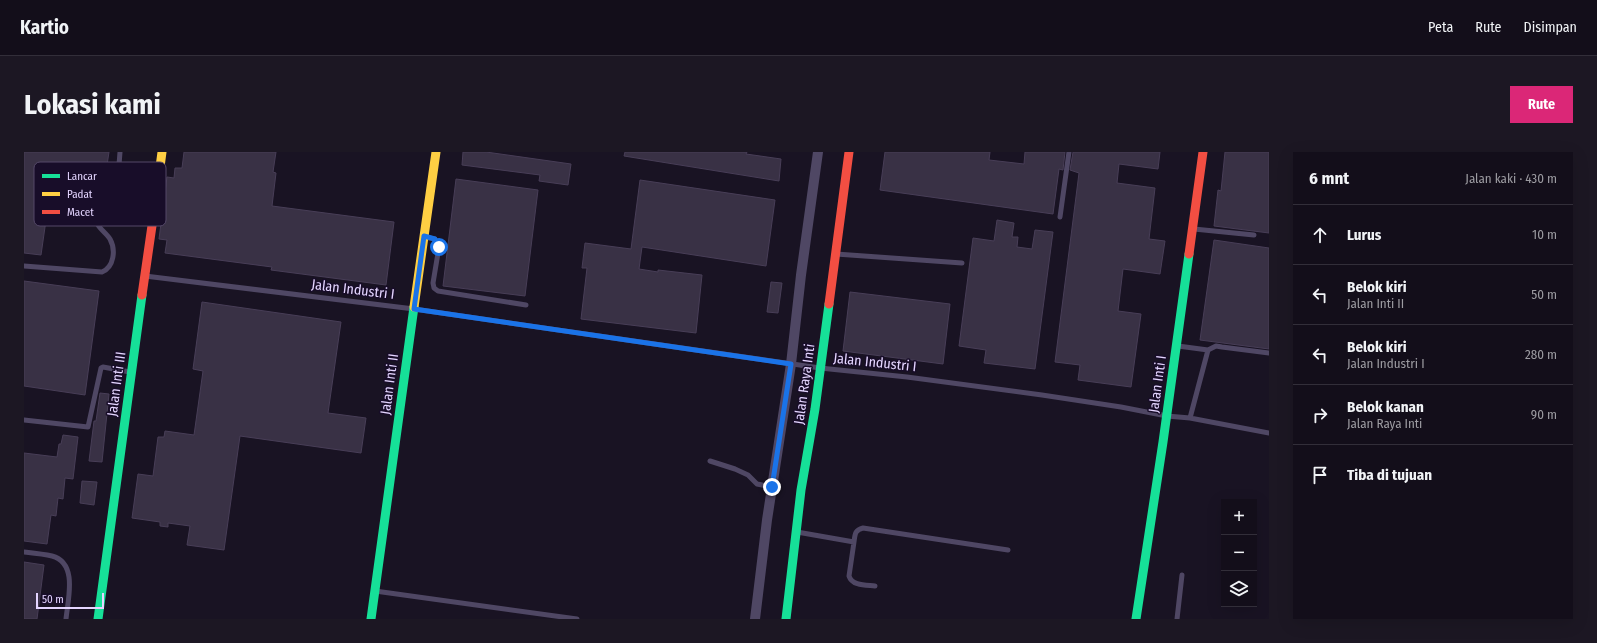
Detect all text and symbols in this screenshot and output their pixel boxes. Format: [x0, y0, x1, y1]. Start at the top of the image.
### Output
text: Kartio [20, 16, 69, 39]
text: Peta [1428, 19, 1453, 36]
text: Rute [1475, 19, 1502, 36]
text: Disimpan [1524, 19, 1577, 36]
button: Rute [1510, 86, 1573, 123]
text: Lokasi kami [24, 88, 161, 121]
legend [34, 162, 166, 226]
text: 6 mnt [1309, 168, 1349, 189]
text: Lancar [67, 170, 97, 183]
text: Jalan kaki · 430 m [1465, 171, 1557, 186]
text: Padat [67, 188, 93, 201]
text: Macet [67, 206, 94, 219]
icon: ahead [1309, 224, 1331, 246]
text: Lurus [1347, 226, 1381, 244]
text: 10 m [1532, 227, 1557, 242]
route start [430, 238, 448, 256]
street label: Jalan Industri I [310, 276, 395, 303]
text: Belok kiri [1347, 278, 1407, 296]
icon: left [1309, 284, 1331, 306]
text: 50 m [1531, 287, 1557, 302]
text: Jalan Inti II [1347, 296, 1404, 311]
text: Belok kiri [1347, 338, 1407, 356]
street label: Jalan Raya Inti [790, 343, 819, 425]
icon: left [1309, 344, 1331, 366]
text: 280 m [1525, 347, 1557, 362]
street label: Jalan Industri I [833, 350, 917, 375]
street label: Jalan Inti III [104, 351, 129, 418]
street label: Jalan Inti II [377, 352, 402, 416]
street label: Jalan Inti I [1145, 354, 1170, 414]
text: Jalan Industri I [1347, 356, 1425, 371]
text: Belok kanan [1347, 398, 1424, 416]
icon: right [1309, 404, 1331, 426]
text: 90 m [1531, 407, 1557, 422]
text: Jalan Raya Inti [1347, 416, 1422, 431]
icon: arrive [1309, 464, 1331, 486]
text: Tiba di tujuan [1347, 466, 1432, 484]
route end [763, 478, 781, 496]
map controls [1221, 499, 1257, 607]
button: + [1221, 499, 1257, 535]
button: − [1221, 535, 1257, 571]
button: layers [1221, 571, 1257, 607]
scale bar [36, 591, 104, 610]
text: 50 m [42, 593, 64, 606]

